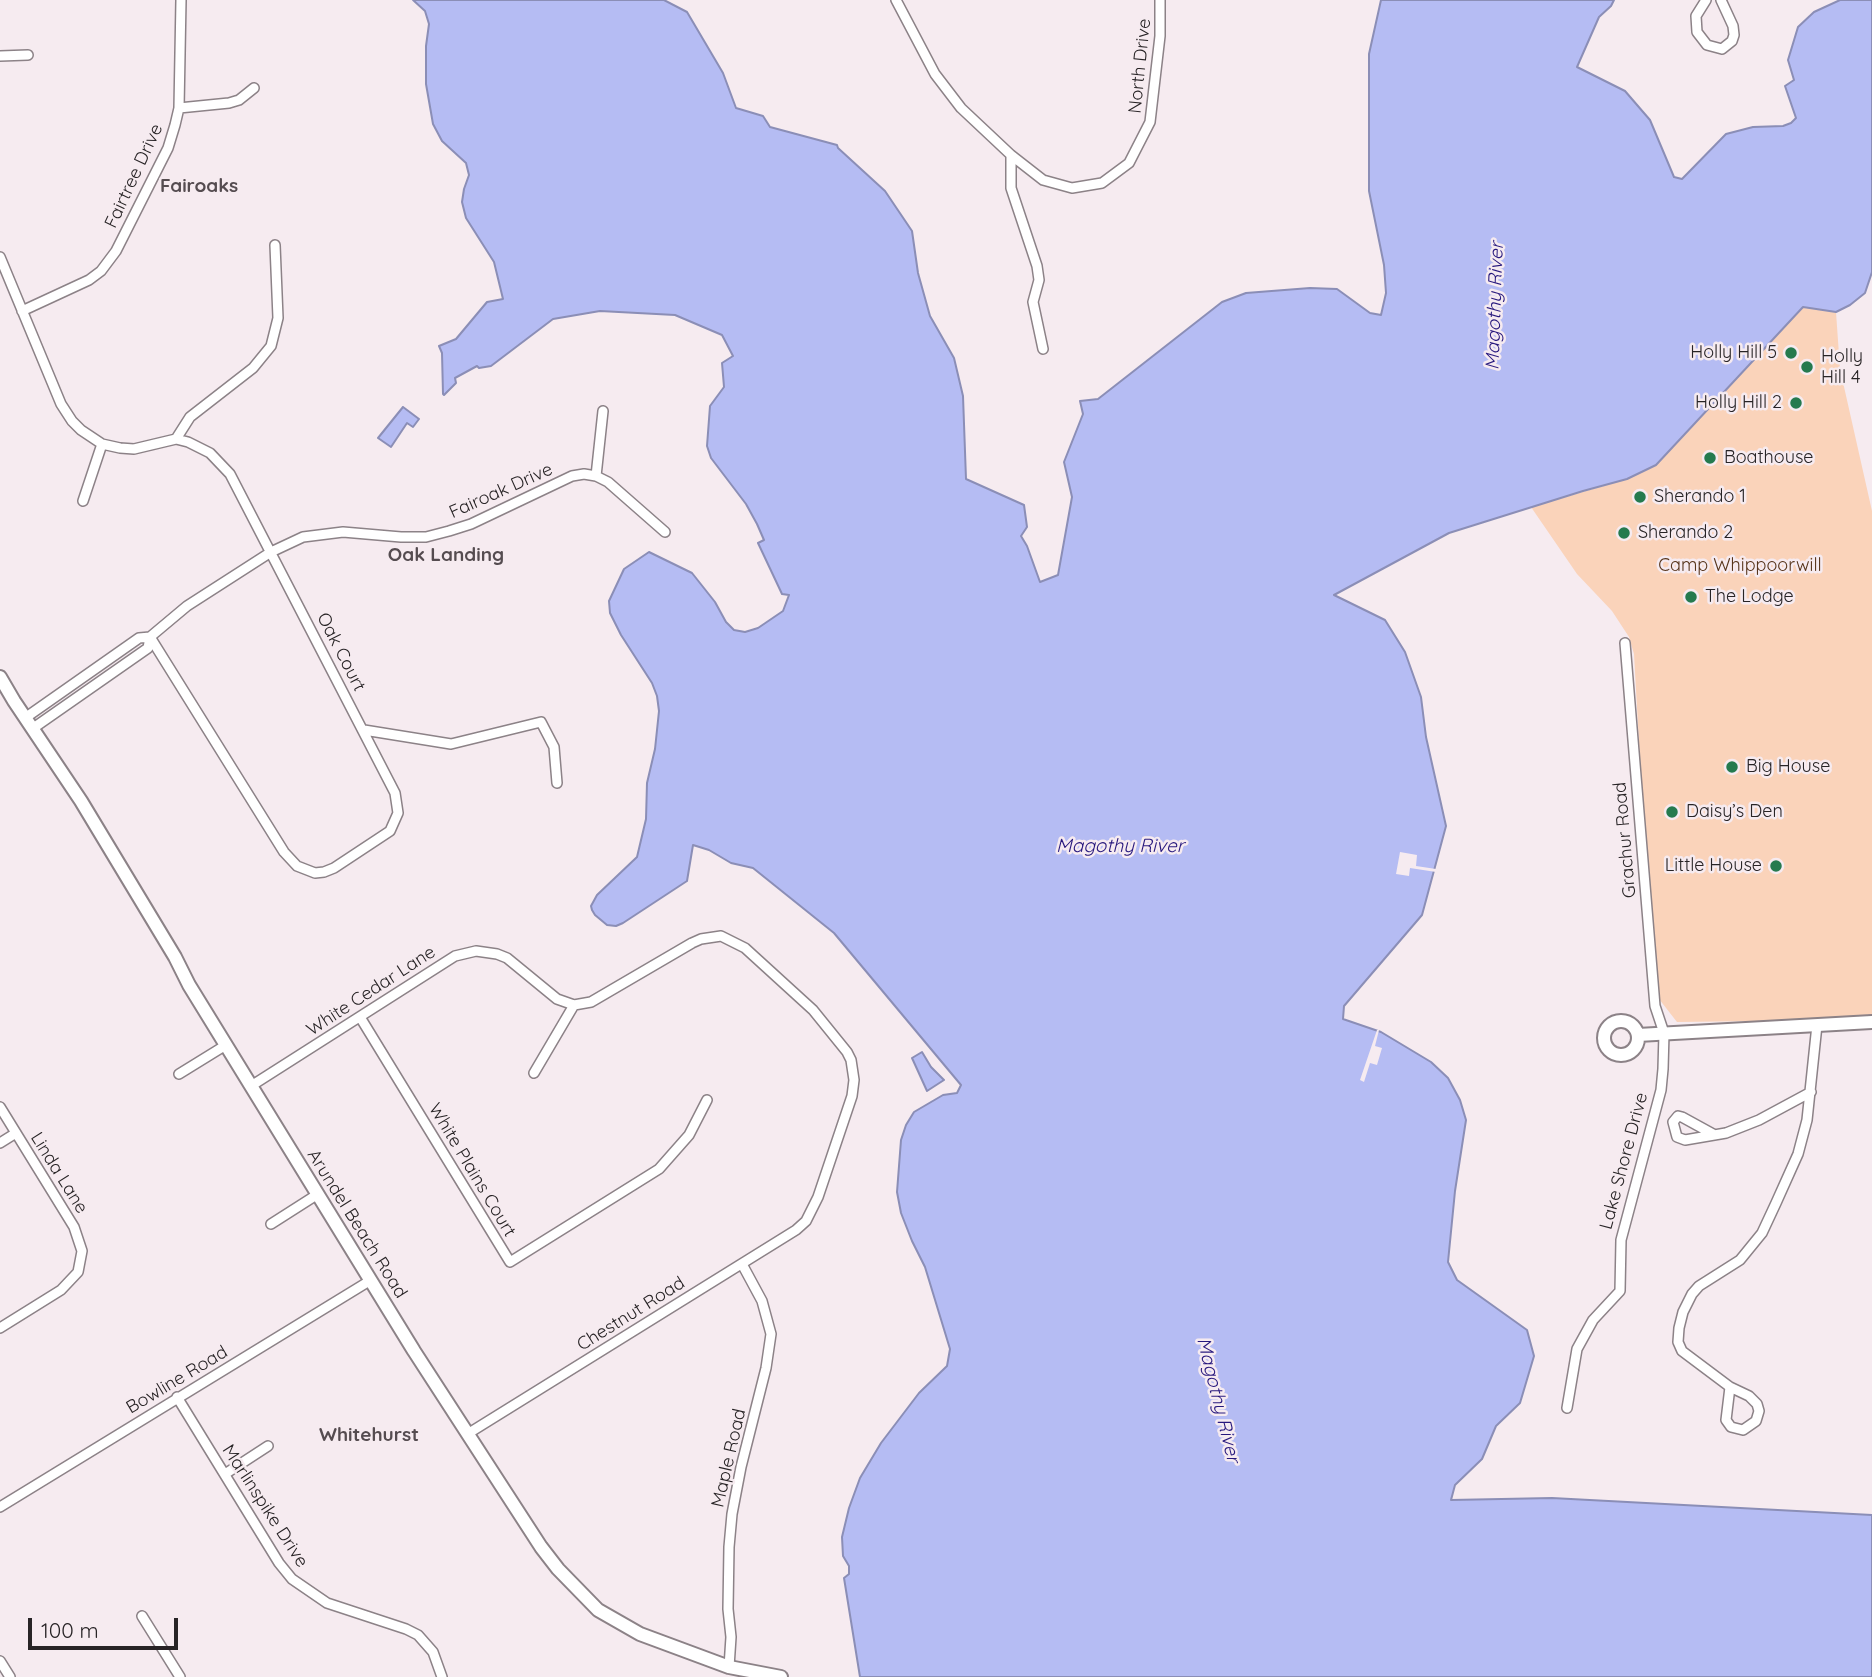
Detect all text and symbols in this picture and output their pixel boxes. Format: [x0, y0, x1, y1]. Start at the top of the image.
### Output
street label: North Drive [1124, 17, 1156, 115]
street label: Fairtree Drive [100, 120, 168, 232]
district label: Fairoaks [160, 175, 238, 197]
water label: Magothy River [1481, 242, 1509, 370]
place label: Holly Hill 5 [1690, 342, 1777, 364]
marker: Holly Hill 5 [1783, 345, 1799, 361]
place label: Holly Hill 4 [1821, 346, 1863, 388]
marker: Holly Hill 4 [1799, 359, 1815, 375]
place label: Holly Hill 2 [1695, 392, 1782, 414]
marker: Holly Hill 2 [1788, 395, 1804, 411]
place label: Boathouse [1724, 447, 1814, 469]
marker: Boathouse [1702, 450, 1718, 466]
street label: Fairoak Drive [446, 459, 556, 523]
place label: Sherando 1 [1654, 486, 1746, 508]
marker: Sherando 1 [1632, 489, 1648, 505]
place label: Sherando 2 [1638, 522, 1733, 544]
marker: Sherando 2 [1616, 525, 1632, 541]
district label: Oak Landing [388, 544, 504, 566]
park label: Camp Whippoorwill [1658, 555, 1822, 577]
place label: The Lodge [1705, 586, 1794, 608]
marker: The Lodge [1683, 589, 1699, 605]
street label: Oak Court [312, 609, 370, 695]
place label: Big House [1746, 756, 1830, 778]
marker: Big House [1724, 759, 1740, 775]
street label: Grachur Road [1609, 781, 1641, 899]
place label: Daisy’s Den [1686, 801, 1783, 823]
marker: Daisy’s Den [1664, 804, 1680, 820]
water label: Magothy River [1056, 835, 1184, 857]
place label: Little House [1665, 855, 1762, 877]
marker: Little House [1768, 858, 1784, 874]
street label: White Cedar Lane [303, 941, 439, 1041]
street label: Lake Shore Drive [1595, 1090, 1653, 1232]
street label: White Plains Court [424, 1099, 520, 1241]
street label: Linda Lane [26, 1128, 92, 1218]
street label: Arundel Beach Road [302, 1146, 412, 1302]
street label: Chestnut Road [573, 1272, 689, 1356]
water label: Magothy River [1191, 1335, 1245, 1465]
street label: Bowline Road [122, 1341, 232, 1419]
street label: Maple Road [707, 1407, 751, 1509]
district label: Whitehurst [319, 1424, 419, 1446]
street label: Marlinspike Drive [217, 1441, 313, 1571]
scale bar [32, 1604, 182, 1648]
text: 100 m [41, 1617, 99, 1643]

